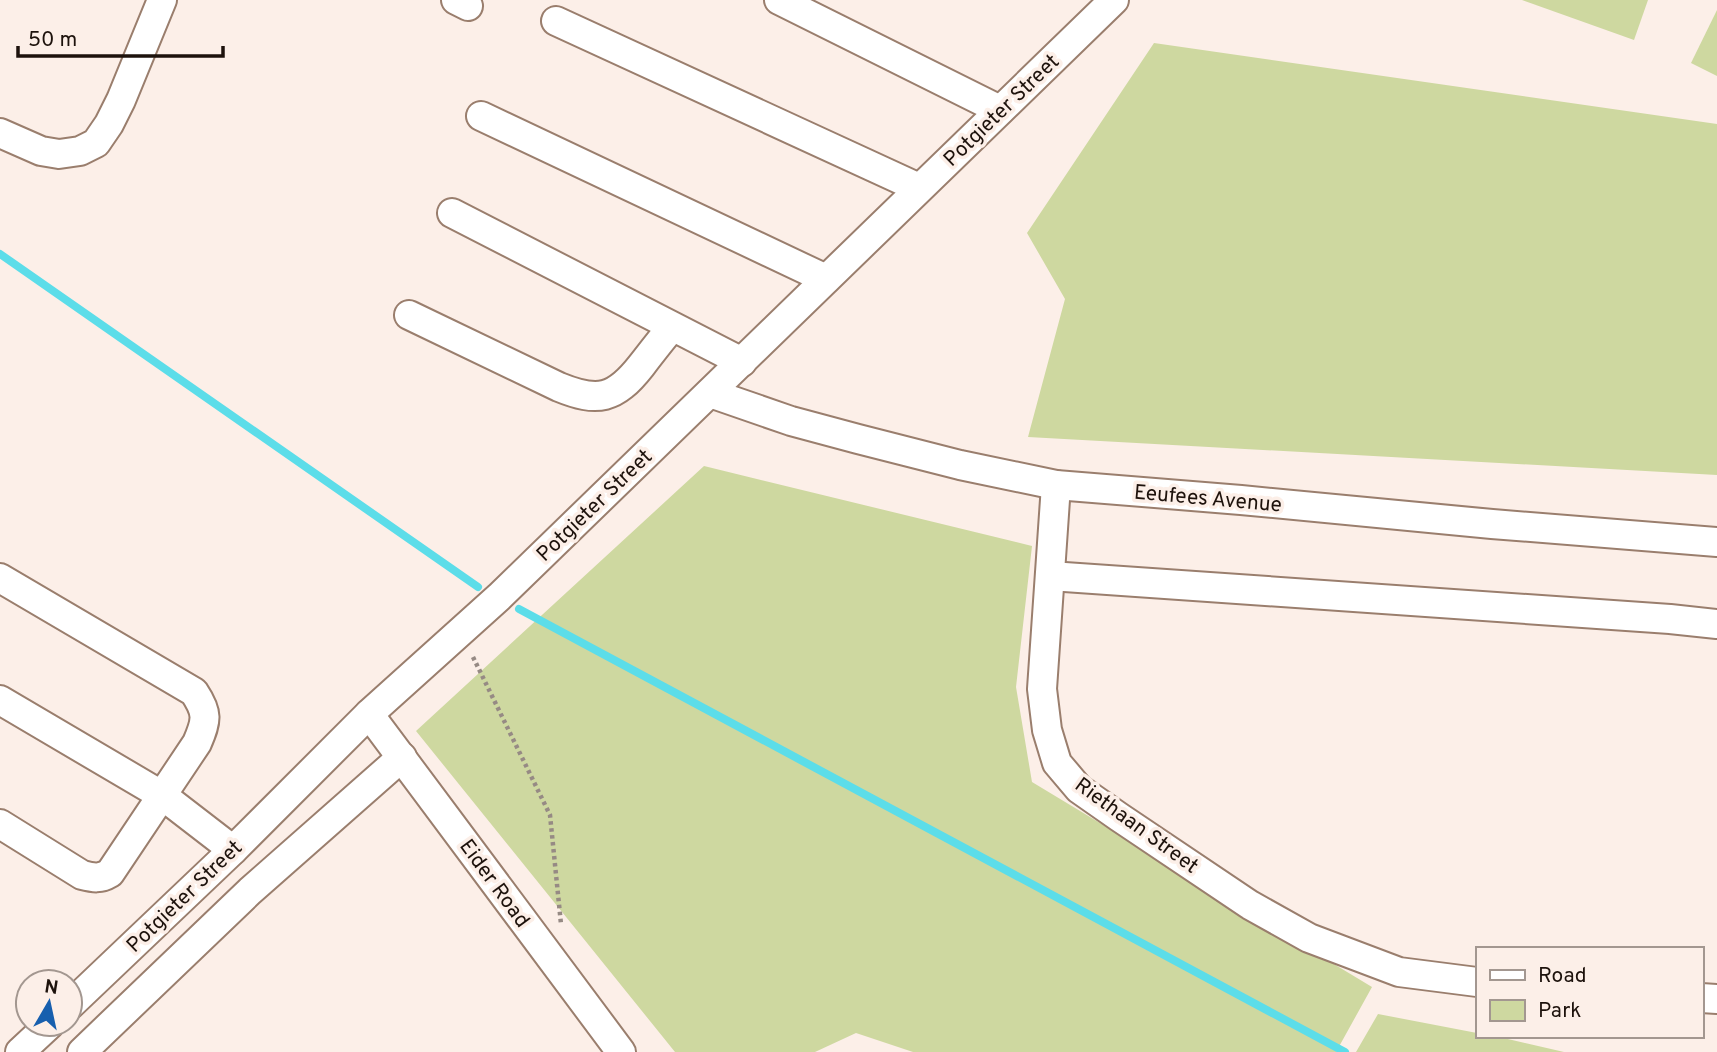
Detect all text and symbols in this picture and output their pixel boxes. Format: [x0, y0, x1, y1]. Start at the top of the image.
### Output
scale bar [18, 14, 222, 58]
text: 50 m [28, 27, 77, 54]
street label: Potgieter Street [938, 49, 1066, 173]
street label: Potgieter Street [531, 444, 659, 568]
street label: Eeufees Avenue [1133, 480, 1283, 519]
street label: Riethaan Street [1069, 772, 1203, 880]
street label: Eider Road [453, 834, 535, 933]
street label: Potgieter Street [121, 835, 249, 959]
legend [1476, 947, 1703, 1038]
text: Road [1538, 963, 1587, 990]
north arrow [14, 968, 84, 1038]
text: N [43, 975, 60, 1001]
text: Park [1538, 998, 1581, 1025]

